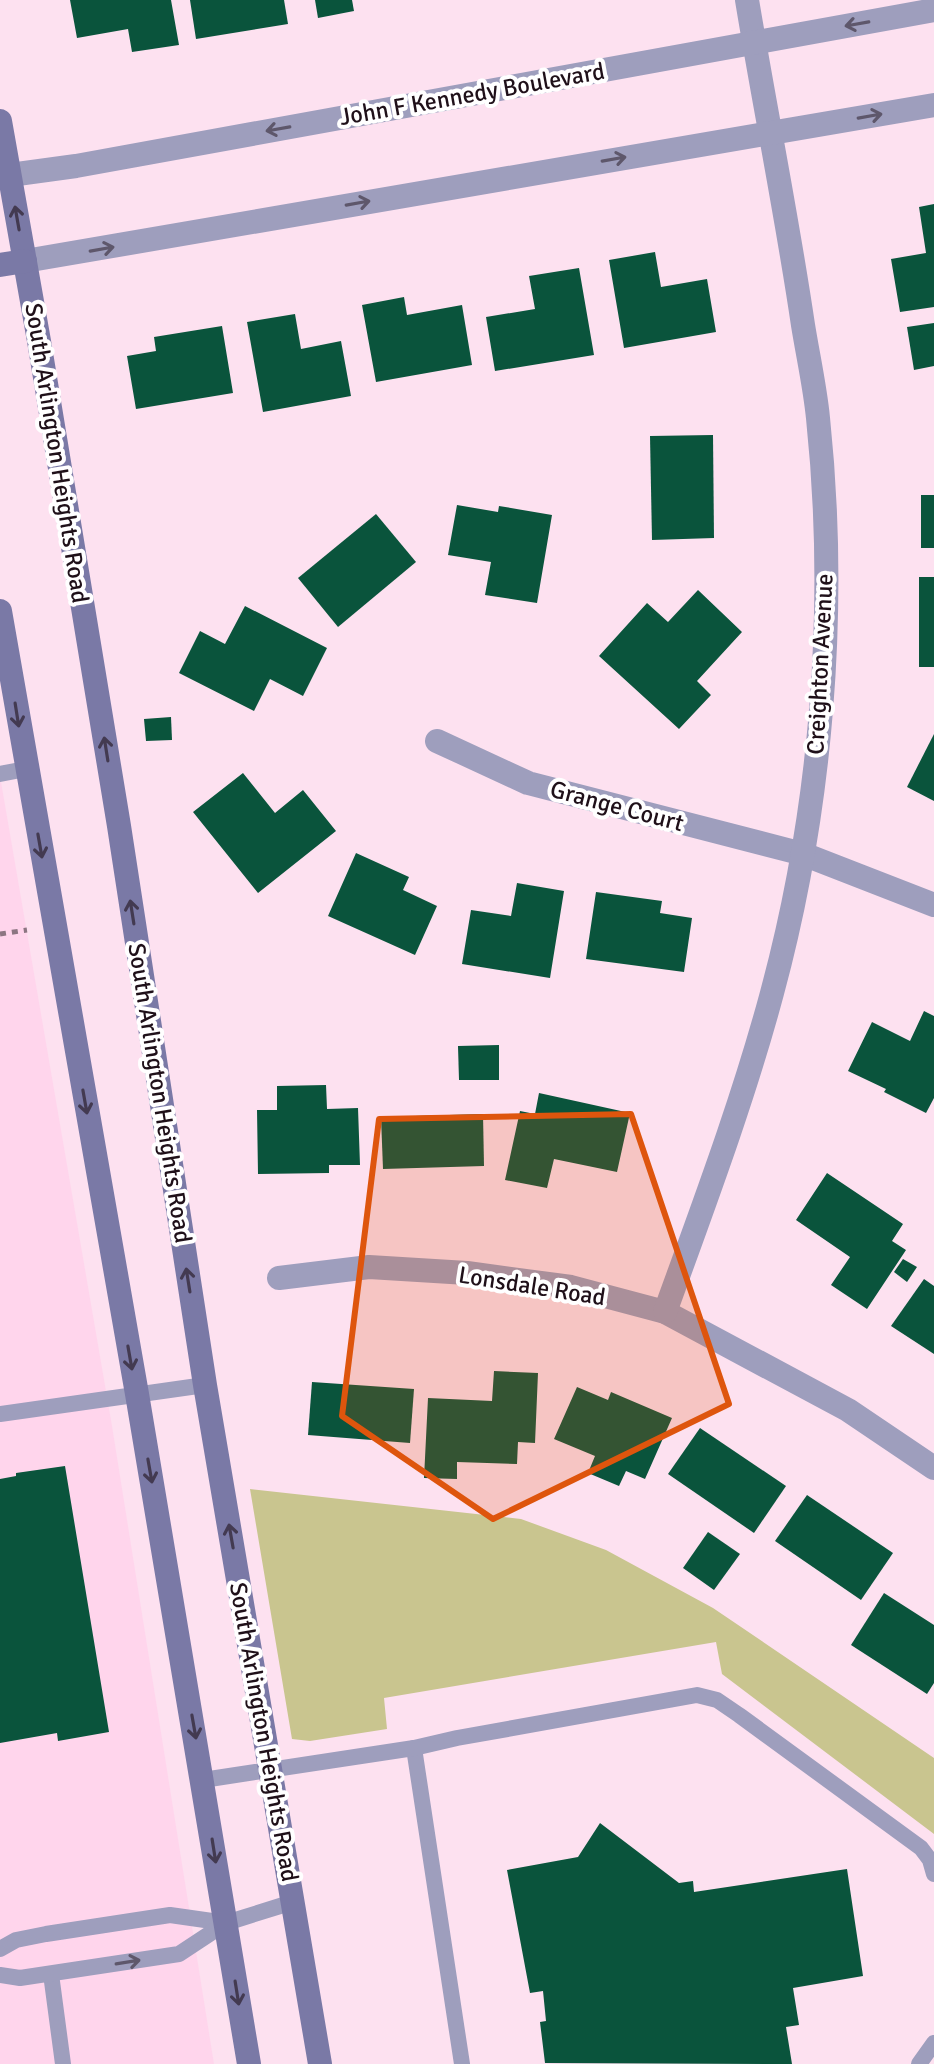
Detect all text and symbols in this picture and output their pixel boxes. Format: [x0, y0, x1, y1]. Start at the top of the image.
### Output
one-way arrow [845, 17, 871, 32]
street label: John F Kennedy Boulevard [337, 56, 607, 132]
one-way arrow [857, 107, 883, 122]
one-way arrow [266, 123, 291, 138]
one-way arrow [601, 151, 626, 166]
one-way arrow [344, 194, 370, 209]
one-way arrow [9, 206, 24, 232]
one-way arrow [89, 240, 114, 255]
street label: South Arlington Heights Road [18, 301, 96, 605]
street label: Creighton Avenue [800, 573, 840, 755]
one-way arrow [11, 702, 26, 728]
one-way arrow [98, 737, 113, 762]
street label: Grange Court [547, 774, 687, 838]
one-way arrow [33, 833, 48, 858]
one-way arrow [124, 900, 139, 925]
street label: South Arlington Heights Road [121, 941, 199, 1245]
one-way arrow [79, 1089, 94, 1114]
street label: Lonsdale Road [456, 1260, 608, 1312]
one-way arrow [180, 1268, 195, 1293]
one-way arrow [124, 1345, 139, 1370]
one-way arrow [143, 1458, 158, 1483]
one-way arrow [223, 1524, 238, 1549]
street label: South Arlington Heights Road [223, 1580, 305, 1884]
one-way arrow [187, 1714, 202, 1740]
one-way arrow [207, 1838, 222, 1864]
one-way arrow [115, 1954, 140, 1969]
one-way arrow [231, 1980, 246, 2006]

